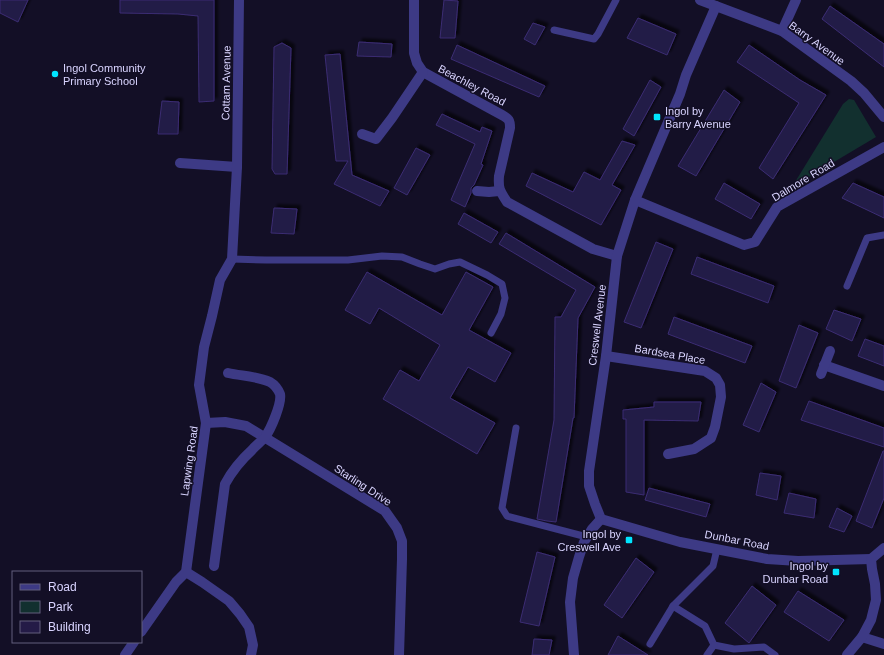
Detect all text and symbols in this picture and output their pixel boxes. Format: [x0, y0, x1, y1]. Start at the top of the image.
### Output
street label: Barry Avenue [787, 19, 847, 67]
street label: Cottam Avenue [219, 45, 233, 121]
place label: Ingol Community Primary School [63, 62, 146, 87]
street label: Beachley Road [436, 62, 508, 108]
marker: Ingol Community Primary School [50, 69, 60, 79]
place label: Ingol by Barry Avenue [665, 105, 731, 130]
marker: Ingol by Barry Avenue [652, 112, 662, 122]
street label: Dalmore Road [770, 157, 836, 203]
street label: Creswell Avenue [586, 284, 608, 366]
street label: Bardsea Place [634, 342, 706, 366]
street label: Lapwing Road [178, 425, 200, 497]
street label: Starling Drive [332, 462, 394, 508]
place label: Ingol by Creswell Ave [558, 528, 621, 553]
street label: Dunbar Road [704, 528, 770, 552]
marker: Ingol by Creswell Ave [624, 535, 634, 545]
place label: Ingol by Dunbar Road [763, 560, 828, 585]
marker: Ingol by Dunbar Road [831, 567, 841, 577]
legend [12, 571, 142, 643]
text: Road [48, 580, 77, 594]
text: Park [48, 600, 74, 614]
text: Building [48, 620, 91, 634]

